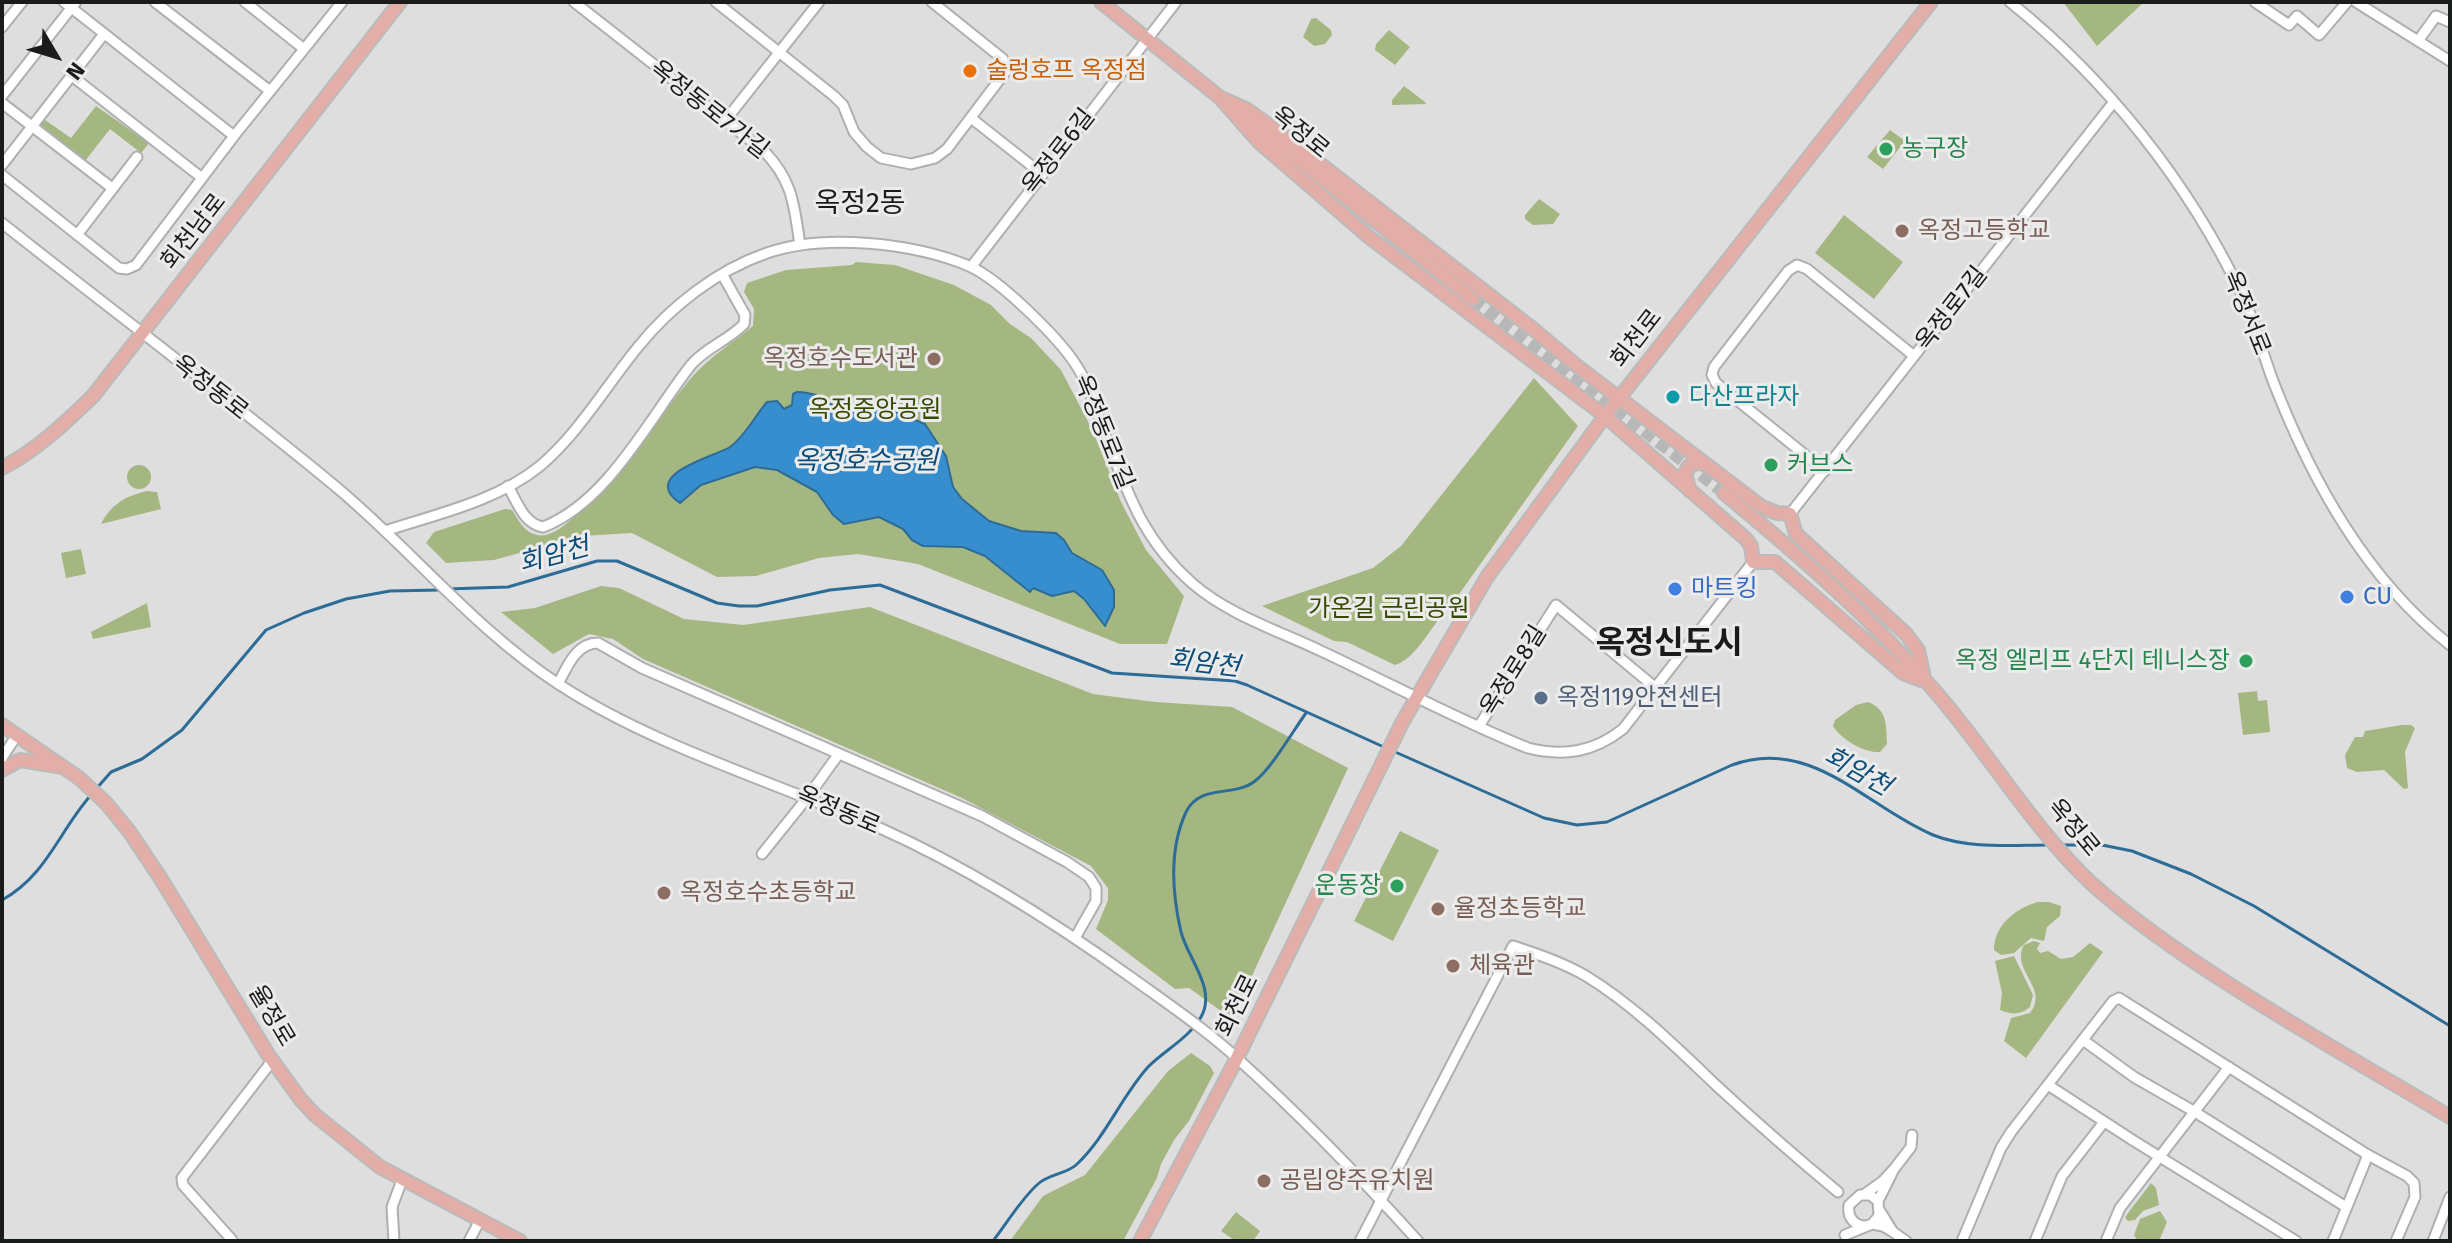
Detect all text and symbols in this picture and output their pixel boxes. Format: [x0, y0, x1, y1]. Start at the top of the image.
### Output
north arrow [16, 16, 96, 96]
street label: 옥정동로7가길 [644, 55, 774, 165]
text: N [60, 57, 90, 85]
place label: 술렁호프 옥정점 [986, 57, 1147, 85]
marker: 술렁호프 옥정점 [961, 62, 979, 80]
street label: 옥정로 [1265, 101, 1335, 165]
street label: 옥정로6길 [1017, 103, 1101, 201]
place label: 농구장 [1902, 135, 1968, 163]
marker: 농구장 [1877, 140, 1895, 158]
district label: 옥정2동 [814, 187, 906, 221]
street label: 회천남로 [155, 188, 233, 276]
place label: 옥정고등학교 [1918, 217, 2050, 245]
marker: 옥정고등학교 [1893, 222, 1911, 240]
street label: 옥정로7길 [1910, 261, 1994, 357]
street label: 옥정서로 [2216, 267, 2276, 359]
street label: 회천로 [1605, 304, 1669, 374]
place label: 옥정호수도서관 [763, 345, 918, 373]
street label: 옥정동로 [166, 349, 254, 427]
marker: 옥정호수도서관 [925, 350, 943, 368]
street label: 옥정동로7길 [1067, 370, 1139, 494]
place label: 다산프라자 [1689, 383, 1799, 411]
marker: 다산프라자 [1664, 388, 1682, 406]
park label: 옥정중앙공원 [809, 396, 941, 424]
water label: 옥정호수공원 [794, 446, 938, 478]
place label: 커브스 [1787, 451, 1853, 479]
marker: 커브스 [1762, 456, 1780, 474]
water label: 회암천 [515, 532, 593, 580]
place label: 마트킹 [1691, 575, 1757, 603]
marker: 마트킹 [1666, 580, 1684, 598]
place label: CU [2363, 583, 2392, 611]
marker: CU [2338, 588, 2356, 606]
park label: 가온길 근린공원 [1309, 595, 1469, 623]
street label: 옥정로8길 [1475, 620, 1553, 722]
district label: 옥정신도시 [1595, 625, 1743, 663]
water label: 회암천 [1166, 644, 1242, 684]
place label: 옥정 엘리프 4단지 테니스장 [1955, 647, 2230, 675]
marker: 옥정 엘리프 4단지 테니스장 [2237, 652, 2255, 670]
place label: 옥정119안전센터 [1557, 684, 1723, 712]
marker: 옥정119안전센터 [1532, 689, 1550, 707]
water label: 회암천 [1818, 741, 1896, 803]
street label: 옥정동로 [792, 780, 884, 842]
street label: 옥정로 [2041, 793, 2105, 863]
place label: 운동장 [1315, 872, 1381, 900]
marker: 운동장 [1388, 877, 1406, 895]
place label: 옥정호수초등학교 [680, 879, 857, 907]
marker: 옥정호수초등학교 [655, 884, 673, 902]
place label: 율정초등학교 [1454, 895, 1586, 923]
marker: 율정초등학교 [1429, 900, 1447, 918]
place label: 체육관 [1469, 952, 1535, 980]
marker: 체육관 [1444, 957, 1462, 975]
street label: 회천로 [1211, 970, 1265, 1042]
street label: 율정로 [242, 980, 300, 1052]
place label: 공립양주유치원 [1280, 1167, 1435, 1195]
marker: 공립양주유치원 [1255, 1172, 1273, 1190]

